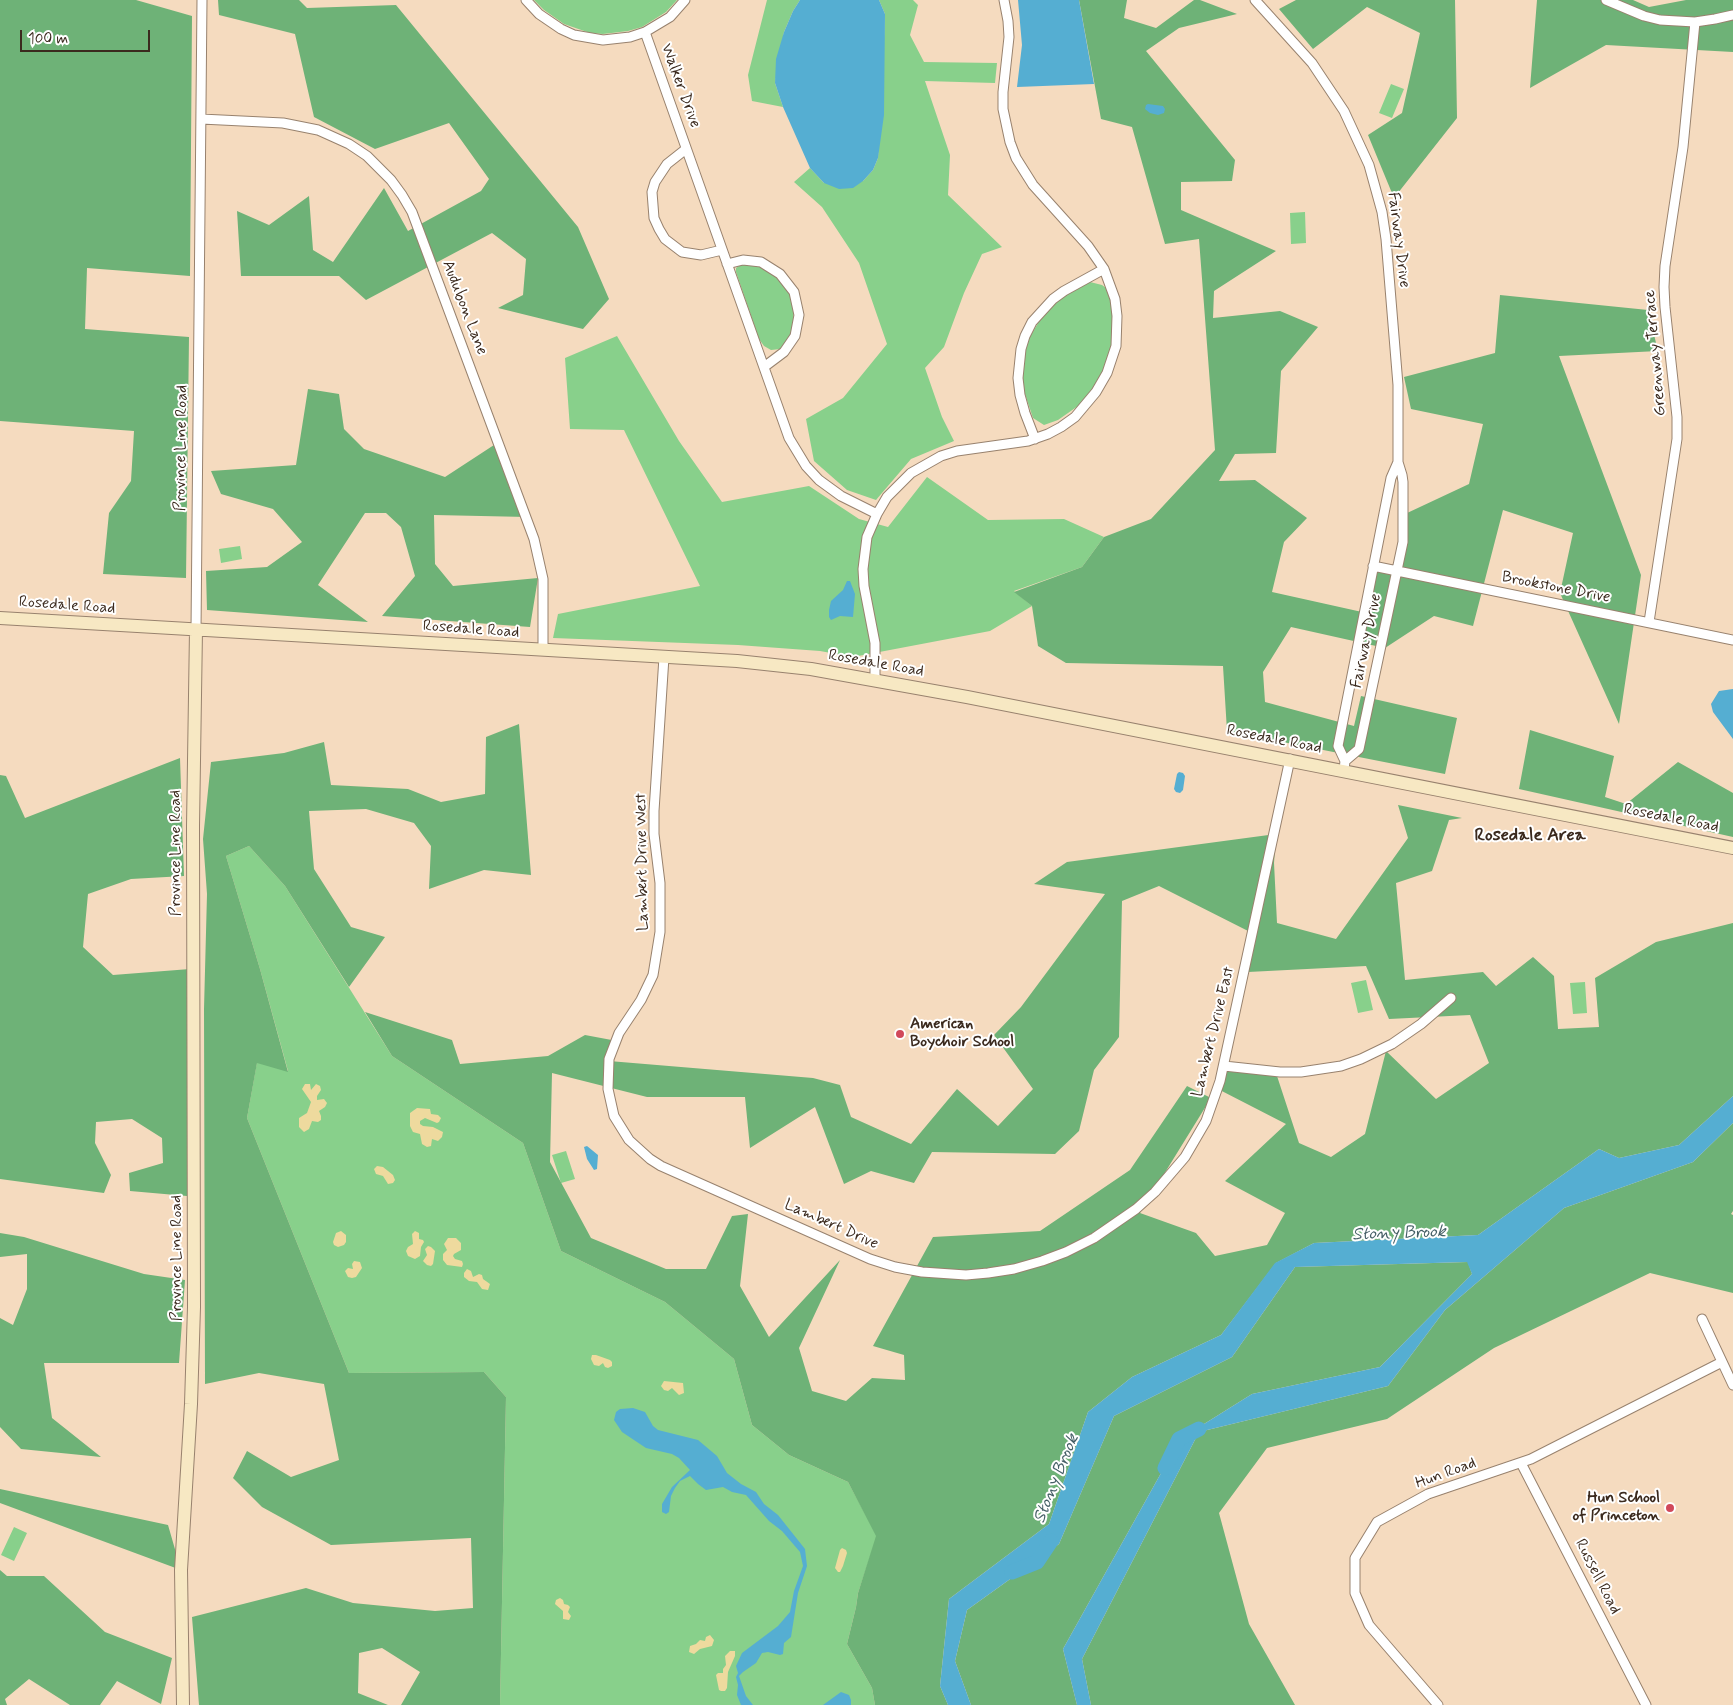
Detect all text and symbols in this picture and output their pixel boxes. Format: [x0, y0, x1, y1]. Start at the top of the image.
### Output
scale bar [22, 20, 152, 52]
text: 100 m [28, 29, 68, 49]
street label: Walker Drive [656, 41, 704, 131]
street label: Fairway Drive [1383, 191, 1413, 289]
street label: Audubon Lane [437, 258, 491, 358]
street label: Greenway Terrace [1641, 289, 1671, 417]
street label: Province Line Road [171, 385, 193, 511]
street label: Brookstone Drive [1500, 568, 1612, 608]
street label: Fairway Drive [1348, 592, 1386, 690]
street label: Rosedale Road [18, 593, 116, 619]
street label: Rosedale Road [422, 617, 520, 643]
street label: Rosedale Road [827, 646, 925, 682]
street label: Rosedale Road [1225, 721, 1323, 759]
street label: Province Line Road [167, 790, 187, 916]
street label: Lambert Drive West [632, 793, 654, 931]
street label: Rosedale Road [1622, 800, 1720, 838]
district label: Rosedale Area [1475, 825, 1585, 847]
street label: Lambert Drive East [1189, 965, 1239, 1099]
place label: American Boychoir School [910, 1015, 1014, 1053]
marker: American Boychoir School [894, 1028, 906, 1040]
street label: Province Line Road [168, 1195, 188, 1321]
street label: Lambert Drive [781, 1196, 881, 1254]
water label: Stony Brook [1352, 1222, 1446, 1246]
water label: Stony Brook [1029, 1431, 1085, 1527]
street label: Hun Road [1413, 1454, 1479, 1494]
place label: Hun School of Princeton [1572, 1489, 1660, 1527]
marker: Hun School of Princeton [1664, 1502, 1676, 1514]
street label: Russell Road [1570, 1536, 1624, 1618]

